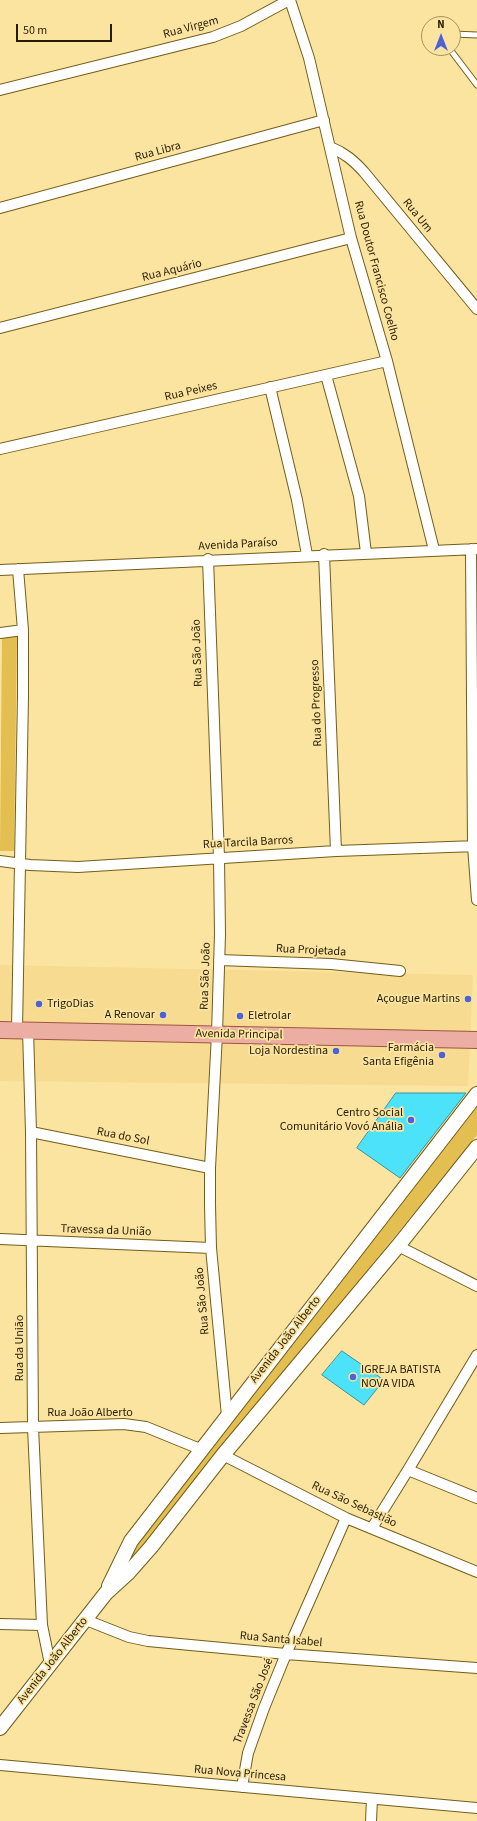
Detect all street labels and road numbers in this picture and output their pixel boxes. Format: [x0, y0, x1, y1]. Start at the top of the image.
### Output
street label: Rua Virgem [162, 14, 220, 42]
street label: Rua Libra [133, 139, 183, 165]
street label: Rua Um [399, 196, 435, 236]
street label: Rua Doutor Francisco Coelho [350, 199, 402, 343]
street label: Rua Aquário [141, 257, 203, 285]
street label: Rua Peixes [163, 379, 219, 405]
street label: Avenida Paraíso [198, 536, 278, 554]
street label: Rua São João [190, 619, 206, 687]
street label: Rua do Progresso [308, 659, 326, 747]
street label: Rua Tarcila Barros [203, 833, 293, 853]
street label: Rua São João [198, 942, 214, 1010]
street label: Rua Projetada [275, 942, 347, 960]
street label: Avenida Principal [195, 1027, 283, 1043]
street label: Rua do Sol [95, 1125, 151, 1149]
street label: Travessa da União [60, 1222, 152, 1240]
street label: Rua São João [193, 1267, 213, 1335]
street label: Avenida João Alberto [248, 1294, 324, 1386]
street label: Rua da União [13, 1315, 27, 1381]
street label: Rua João Alberto [47, 1406, 133, 1420]
street label: Rua São Sebastião [309, 1479, 399, 1531]
street label: Avenida João Alberto [15, 1615, 91, 1707]
street label: Rua Santa Isabel [239, 1629, 323, 1651]
street label: Travessa São José [231, 1656, 277, 1746]
street label: Rua Nova Princesa [193, 1763, 287, 1785]

